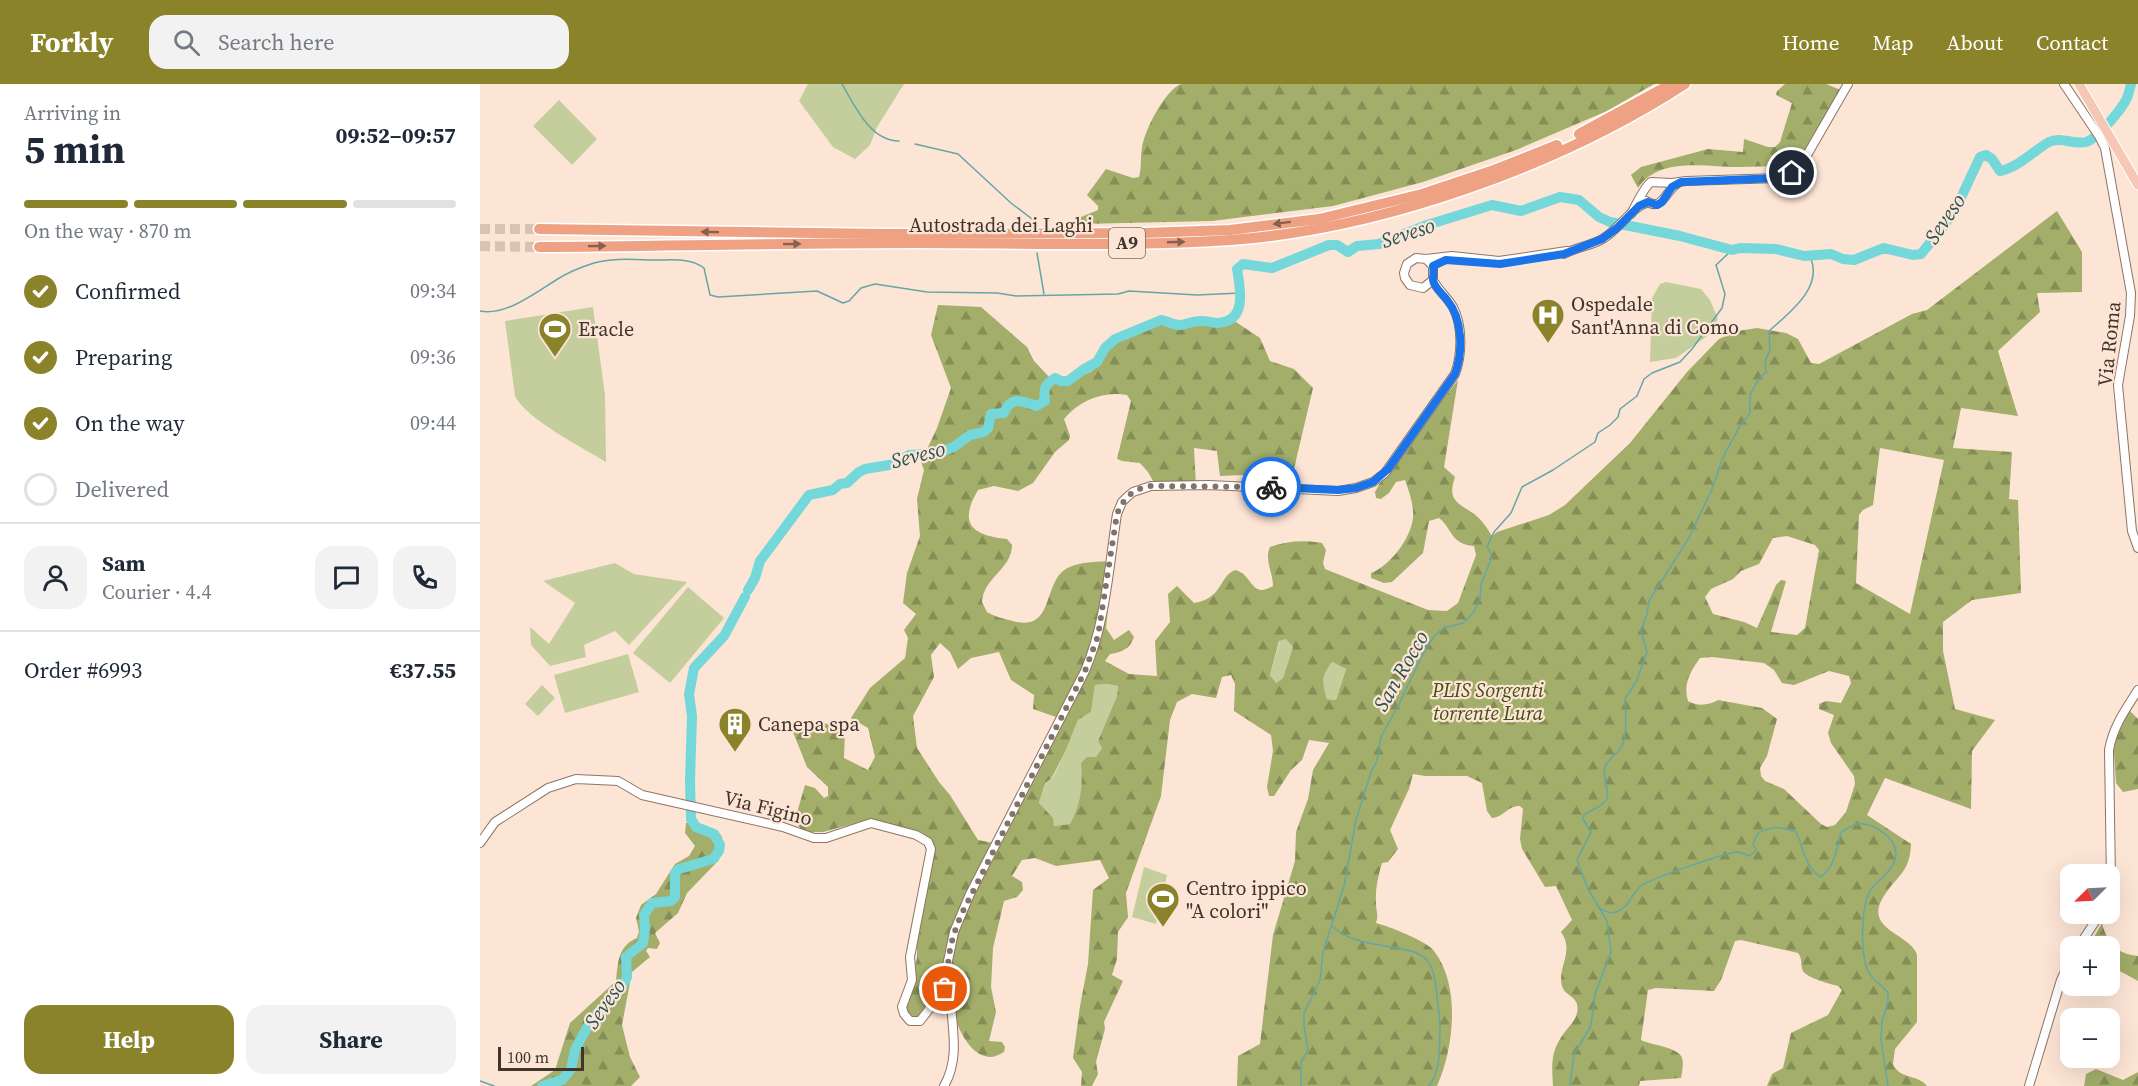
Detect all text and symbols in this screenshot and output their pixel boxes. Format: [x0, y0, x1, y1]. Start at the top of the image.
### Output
search box [149, 15, 569, 69]
text: Forkly [30, 23, 113, 61]
icon: search [170, 26, 203, 59]
text: Search here [218, 27, 334, 57]
text: Home [1782, 28, 1840, 57]
text: Map [1873, 28, 1914, 57]
text: About [1947, 28, 2003, 57]
text: Contact [2036, 28, 2108, 57]
text: Arriving in [24, 99, 121, 127]
text: 09:52–09:57 [336, 120, 456, 150]
text: 5 min [24, 123, 125, 176]
pin [1766, 147, 1817, 198]
icon: home [1775, 156, 1808, 189]
water label: Seveso [1917, 188, 1972, 250]
water label: Seveso [1377, 210, 1438, 255]
street label: Autostrada dei Laghi [909, 211, 1093, 239]
text: On the way · 870 m [24, 217, 191, 245]
one-way arrow [1273, 219, 1292, 228]
one-way arrow [700, 227, 719, 237]
road number: A9 [1109, 228, 1145, 258]
one-way arrow [1167, 237, 1186, 247]
one-way arrow [783, 239, 802, 249]
one-way arrow [588, 241, 607, 251]
icon: check [24, 275, 57, 308]
text: Confirmed [75, 276, 180, 306]
text: 09:34 [410, 277, 456, 305]
place label: Ospedale Sant'Anna di Como [1571, 290, 1739, 341]
hospital icon: Ospedale Sant'Anna di Como [1530, 297, 1566, 344]
street label: Via Roma [2091, 299, 2127, 388]
sports icon: Eracle [537, 311, 573, 358]
place label: Eracle [578, 315, 634, 343]
icon: check [24, 341, 57, 374]
text: Preparing [75, 342, 172, 372]
text: 09:36 [410, 343, 456, 371]
icon: check [24, 407, 57, 440]
text: On the way [75, 408, 184, 438]
text: 09:44 [410, 409, 456, 437]
water label: Seveso [888, 434, 948, 475]
courier [1241, 457, 1301, 517]
icon: bike [1255, 471, 1288, 504]
text: Delivered [75, 474, 169, 504]
button: person [24, 546, 87, 609]
button: chat [315, 546, 378, 609]
button: phone [393, 546, 456, 609]
text: Sam [102, 548, 146, 578]
text: Courier · 4.4 [102, 578, 211, 606]
water label: San Rocco [1366, 625, 1435, 716]
text: Order #6993 [24, 655, 142, 685]
text: €37.55 [390, 655, 456, 685]
park label: PLIS Sorgenti torrente Lura [1431, 676, 1544, 727]
building icon: Canepa spa [717, 706, 753, 753]
place label: Canepa spa [758, 710, 860, 738]
street label: Via Figino [721, 783, 815, 833]
north arrow [2060, 864, 2120, 924]
map controls [2060, 864, 2120, 1068]
place label: Centro ippico "A colori" [1186, 874, 1307, 925]
sports icon: Centro ippico "A colori" [1145, 881, 1181, 928]
button: + [2060, 936, 2120, 996]
pin [919, 963, 970, 1014]
icon: bag [928, 972, 961, 1005]
water label: Seveso [577, 973, 632, 1035]
button: Help [24, 1005, 234, 1074]
button: Share [246, 1005, 456, 1074]
button: − [2060, 1008, 2120, 1068]
scale bar [498, 1044, 584, 1072]
text: 100 m [507, 1046, 549, 1068]

